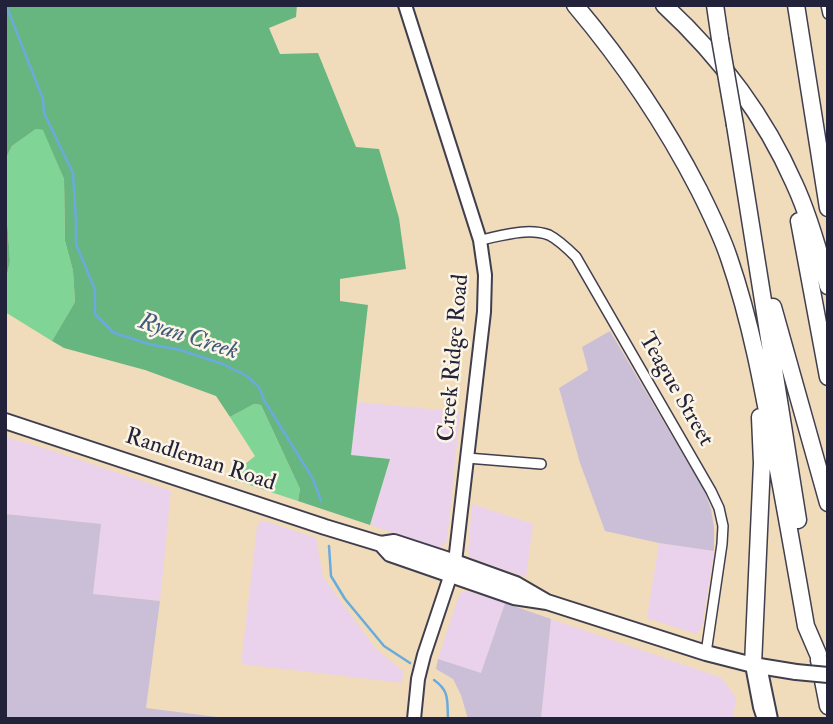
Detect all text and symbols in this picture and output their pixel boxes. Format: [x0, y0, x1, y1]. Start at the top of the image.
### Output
street label: Creek Ridge Road [434, 273, 476, 443]
water label: Ryan Creek [135, 308, 241, 368]
street label: Teague Street [631, 328, 719, 452]
street label: Randleman Road [121, 424, 279, 498]

